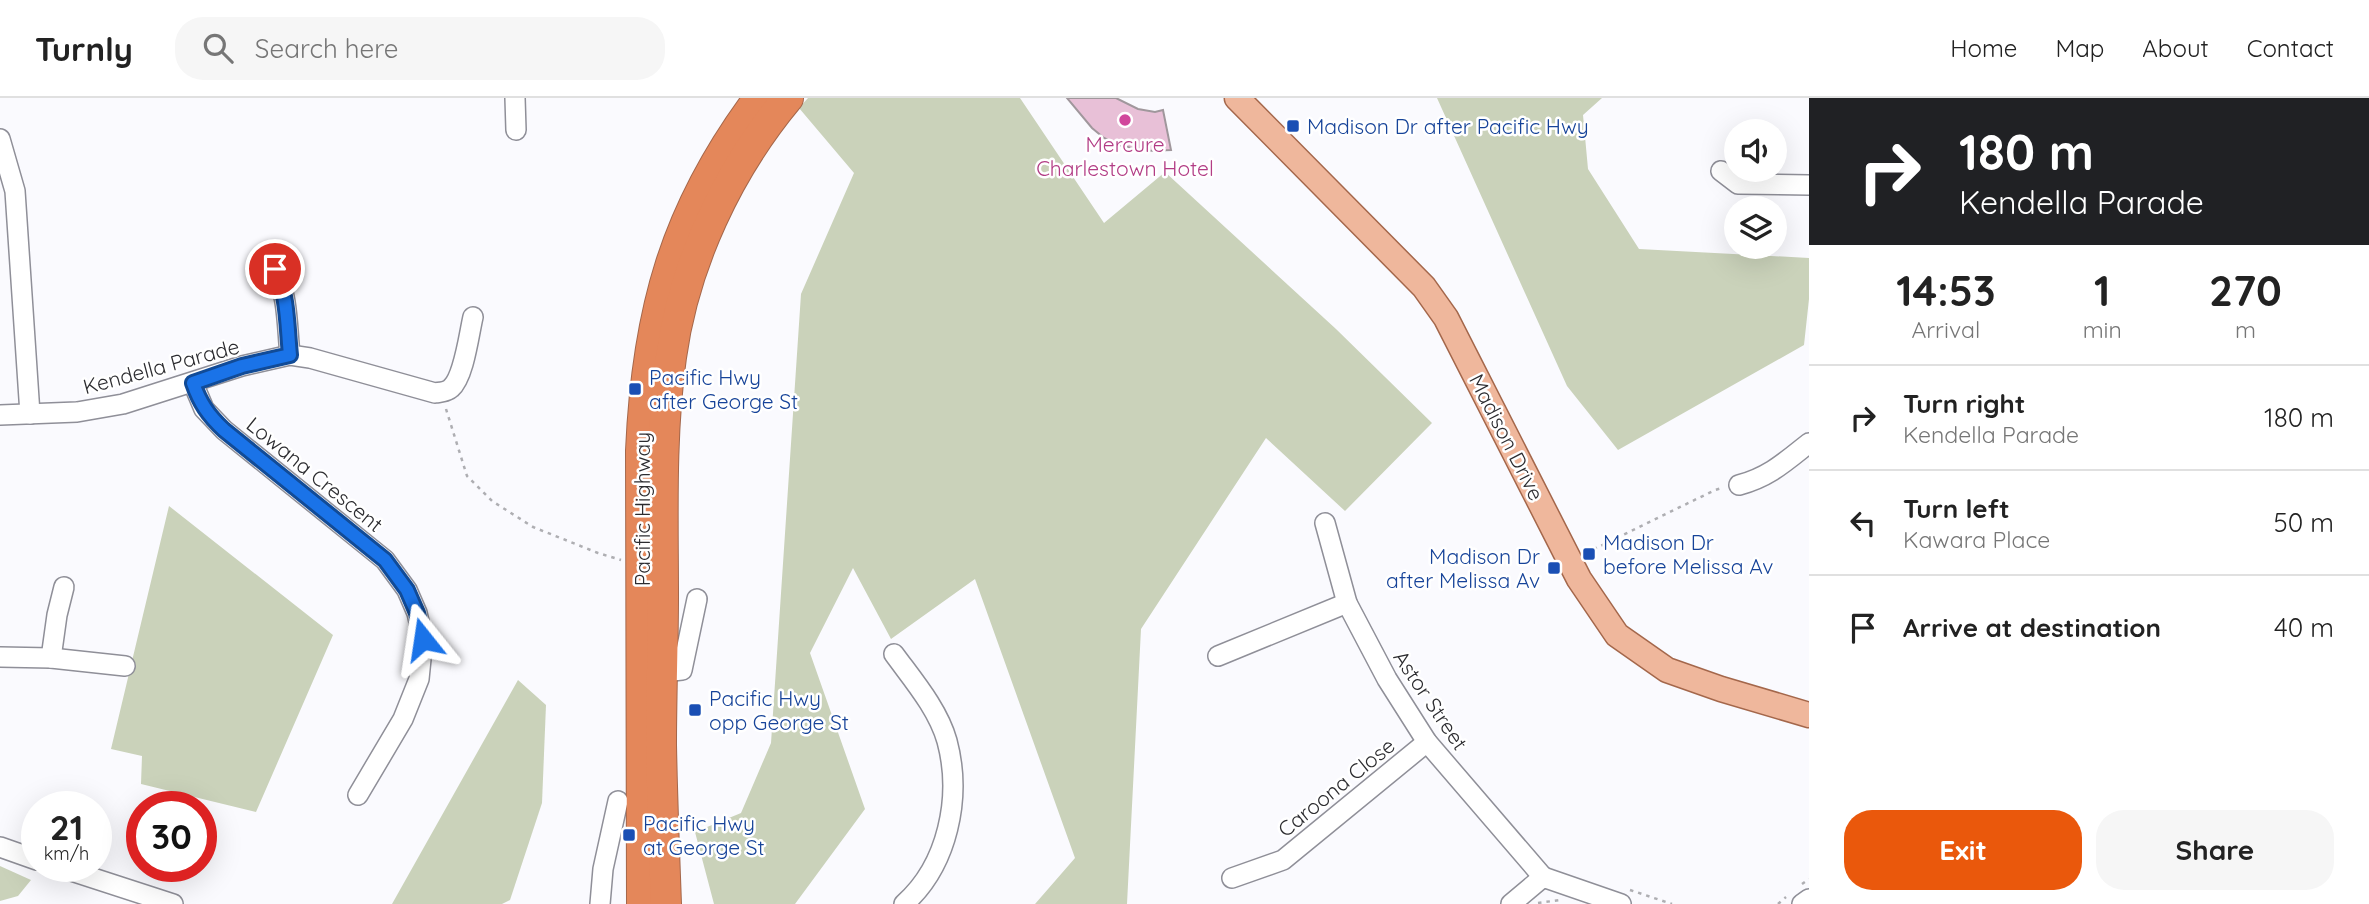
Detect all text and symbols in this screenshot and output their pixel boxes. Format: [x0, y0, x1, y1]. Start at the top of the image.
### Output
search box [175, 17, 665, 80]
text: Turnly [35, 28, 133, 69]
icon: search [199, 29, 237, 67]
text: Search here [255, 32, 398, 65]
text: Home [1950, 33, 2017, 63]
text: Map [2055, 33, 2104, 63]
text: About [2142, 33, 2209, 63]
text: Contact [2247, 33, 2334, 63]
marker: Mercure Charlestown Hotel [1117, 112, 1133, 128]
place label: Madison Dr after Pacific Hwy [1307, 113, 1589, 139]
marker: Madison Dr after Pacific Hwy [1285, 118, 1301, 134]
map controls [1724, 119, 1787, 259]
button: sound [1724, 119, 1787, 182]
text: 180 m [1959, 121, 2094, 182]
icon: right [1844, 126, 1935, 217]
place label: Mercure Charlestown Hotel [1036, 131, 1214, 181]
text: Kendella Parade [1959, 182, 2204, 222]
button: layers [1724, 196, 1787, 259]
pin [245, 239, 305, 299]
icon: arrive [256, 250, 294, 288]
text: 14:53 [1896, 264, 1995, 317]
text: 1 [2094, 264, 2110, 317]
text: 270 [2209, 264, 2282, 317]
text: Arrival [1911, 315, 1980, 344]
text: min [2083, 315, 2122, 344]
text: m [2235, 315, 2256, 344]
street label: Kendella Parade [80, 333, 242, 399]
place label: Pacific Hwy after George St [649, 364, 798, 414]
street label: Madison Drive [1464, 370, 1550, 504]
marker: Pacific Hwy after George St [627, 381, 643, 397]
text: Turn right [1903, 387, 2025, 420]
icon: right [1844, 399, 1882, 437]
text: 180 m [2264, 401, 2334, 434]
street label: Lowana Crescent [241, 411, 389, 537]
text: Kendella Parade [1903, 420, 2079, 449]
street label: Pacific Highway [629, 432, 655, 586]
text: Turn left [1903, 492, 2010, 525]
icon: left [1844, 504, 1882, 542]
text: 50 m [2274, 506, 2334, 539]
text: Kawara Place [1903, 525, 2050, 554]
place label: Madison Dr before Melissa Av [1603, 529, 1773, 579]
place label: Madison Dr after Melissa Av [1386, 543, 1540, 593]
marker: Madison Dr before Melissa Av [1581, 546, 1597, 562]
marker: Madison Dr after Melissa Av [1546, 560, 1562, 576]
position arrow [386, 602, 460, 676]
icon: arrive [1844, 609, 1882, 647]
text: Arrive at destination [1903, 611, 2161, 644]
text: 40 m [2274, 611, 2334, 644]
street label: Astor Street [1388, 645, 1474, 755]
place label: Pacific Hwy opp George St [709, 685, 849, 735]
marker: Pacific Hwy opp George St [687, 702, 703, 718]
street label: Caroona Close [1272, 732, 1400, 842]
speed limit sign: 30 [126, 791, 217, 882]
text: 21 [50, 805, 83, 849]
place label: Pacific Hwy at George St [643, 810, 765, 860]
button: Exit [1844, 810, 2082, 890]
button: Share [2096, 810, 2334, 890]
marker: Pacific Hwy at George St [621, 827, 637, 843]
text: km/h [44, 842, 89, 865]

